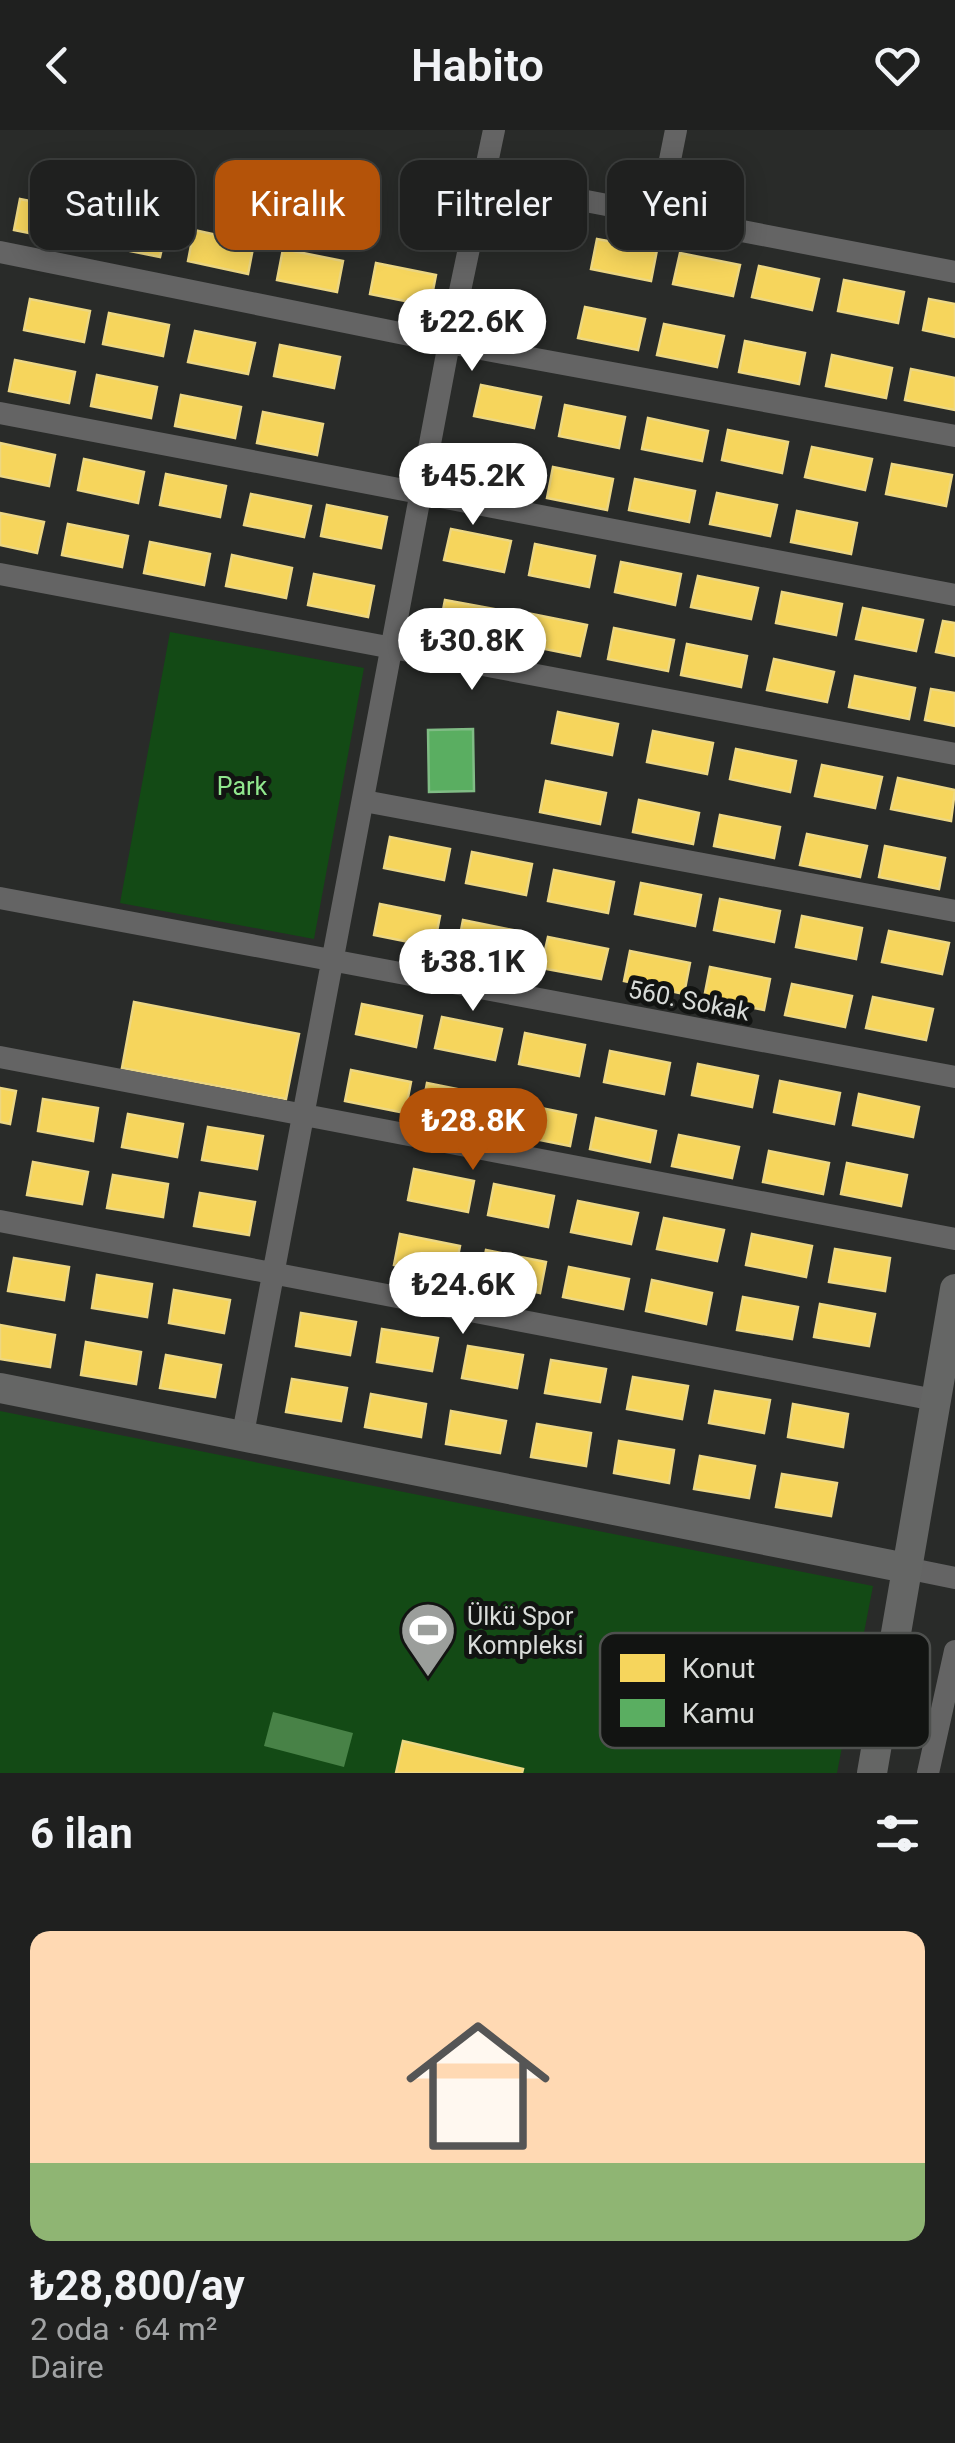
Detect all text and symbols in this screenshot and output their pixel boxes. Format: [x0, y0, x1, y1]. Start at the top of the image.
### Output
icon: back [30, 38, 85, 93]
icon: heart [870, 38, 925, 93]
text: Habito [411, 39, 544, 92]
chip: Satılık [30, 160, 195, 250]
chip: Kiralık [215, 160, 380, 250]
chip: Filtreler [400, 160, 587, 250]
chip: Yeni [607, 160, 744, 250]
pin: ₺22.6K [391, 289, 553, 374]
text: ₺22.6K [420, 302, 524, 340]
pin: ₺45.2K [392, 443, 554, 528]
text: ₺45.2K [421, 456, 525, 494]
pin: ₺30.8K [391, 608, 553, 693]
text: ₺30.8K [420, 621, 524, 659]
park label: Park [217, 772, 268, 801]
pin: ₺38.1K [392, 929, 554, 1014]
text: ₺38.1K [421, 942, 525, 980]
street label: 560. Sokak [626, 975, 752, 1027]
pin: ₺28.8K [392, 1088, 554, 1173]
text: ₺28.8K [421, 1101, 525, 1139]
pin: ₺24.6K [382, 1252, 544, 1337]
text: ₺24.6K [411, 1265, 515, 1303]
sports icon: Ülkü Spor Kompleksi [398, 1600, 458, 1679]
place label: Ülkü Spor Kompleksi [467, 1602, 584, 1660]
legend [600, 1633, 930, 1748]
text: Konut [682, 1652, 755, 1685]
text: Kamu [682, 1697, 755, 1730]
icon: filters [870, 1806, 925, 1861]
text: 6 ilan [30, 1809, 133, 1858]
icon: home [388, 1996, 568, 2176]
text: ₺28,800/ay [30, 2261, 245, 2310]
text: 2 oda · 64 m² [30, 2310, 218, 2348]
text: Daire [30, 2348, 104, 2386]

